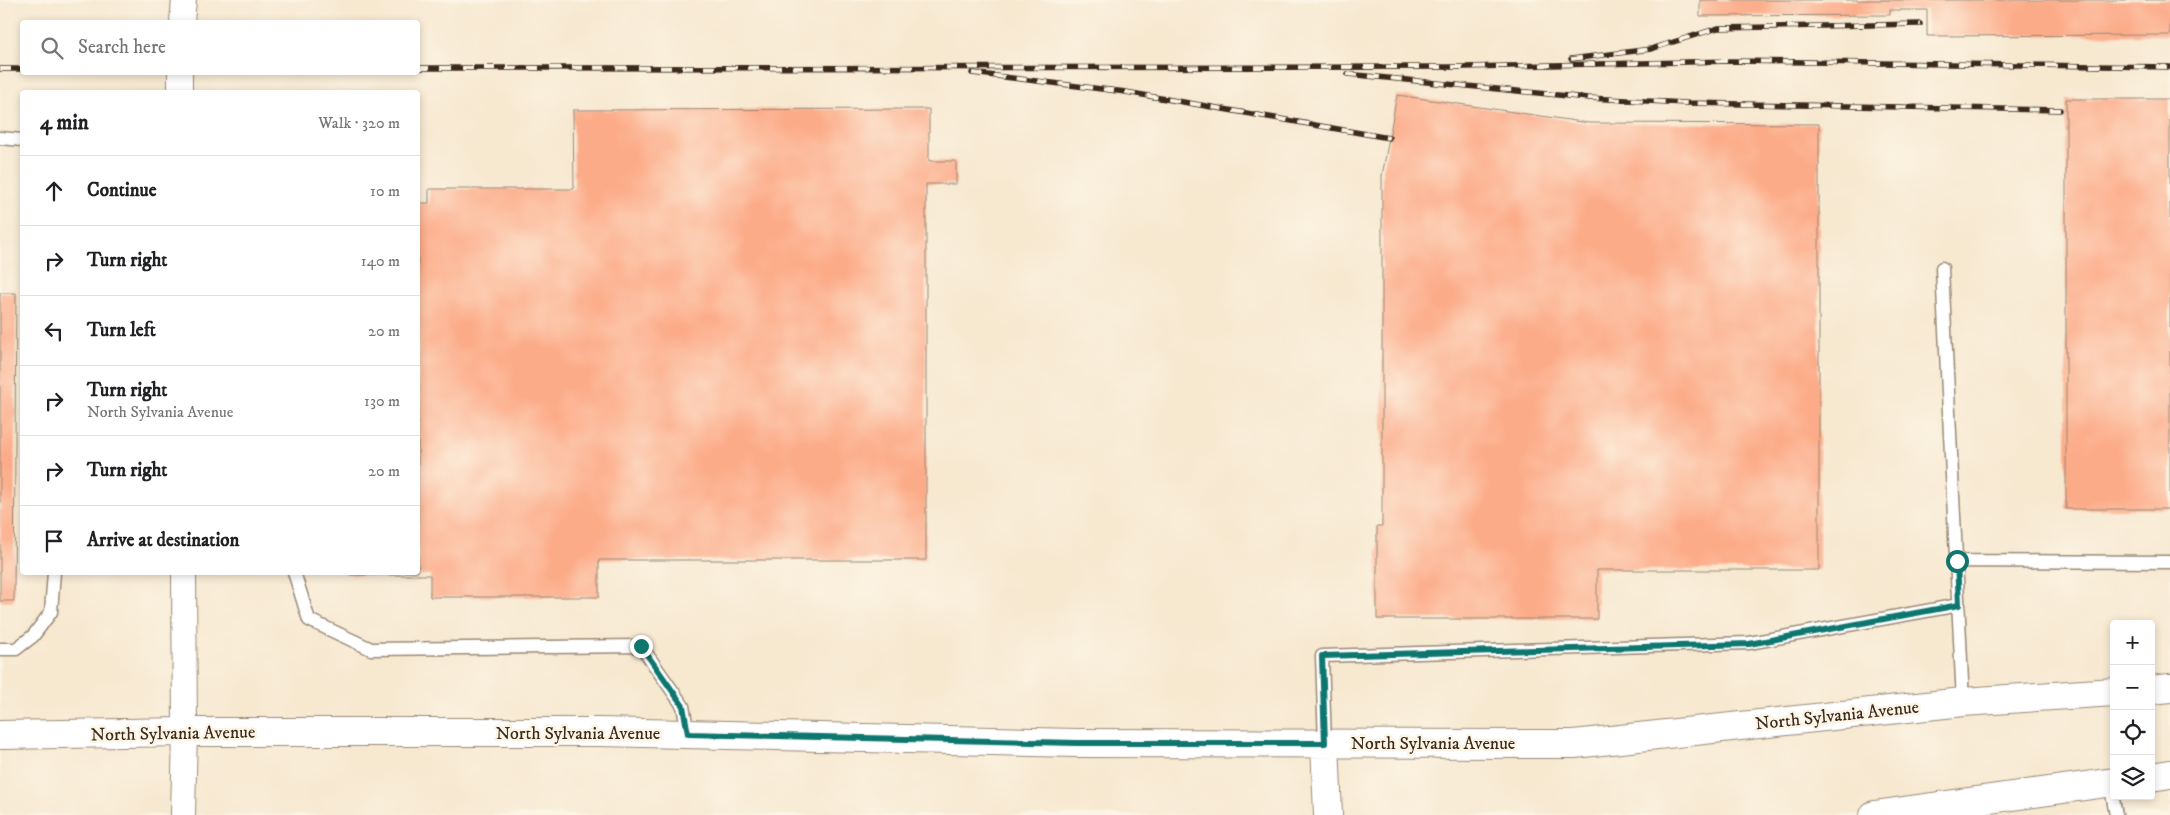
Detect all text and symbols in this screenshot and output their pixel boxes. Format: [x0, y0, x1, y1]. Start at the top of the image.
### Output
search box [20, 20, 420, 75]
icon: search [38, 34, 66, 62]
text: Search here [78, 36, 166, 59]
text: 4 min [40, 110, 89, 136]
text: Walk · 320 m [318, 113, 400, 133]
icon: ahead [40, 177, 68, 205]
text: Continue [87, 179, 157, 202]
text: 10 m [370, 181, 400, 201]
icon: right [40, 247, 68, 275]
text: Turn right [87, 249, 167, 272]
text: 140 m [361, 251, 400, 271]
icon: left [40, 317, 68, 345]
text: Turn left [87, 319, 156, 342]
text: 20 m [368, 321, 400, 341]
text: Turn right [87, 379, 167, 402]
icon: right [40, 387, 68, 415]
text: 130 m [364, 391, 400, 411]
text: North Sylvania Avenue [87, 402, 233, 422]
icon: right [40, 457, 68, 485]
text: Turn right [87, 459, 167, 482]
text: 20 m [368, 461, 400, 481]
icon: arrive [40, 527, 68, 555]
text: Arrive at destination [87, 529, 239, 552]
route start [1946, 550, 1969, 573]
map controls [2110, 620, 2155, 800]
button: + [2110, 620, 2155, 665]
route end [630, 635, 653, 658]
button: − [2110, 665, 2155, 710]
street label: North Sylvania Avenue [1754, 696, 1920, 736]
button: locate [2110, 710, 2155, 755]
street label: North Sylvania Avenue [91, 722, 256, 746]
street label: North Sylvania Avenue [496, 723, 660, 745]
street label: North Sylvania Avenue [1351, 733, 1515, 755]
button: layers [2110, 755, 2155, 800]

